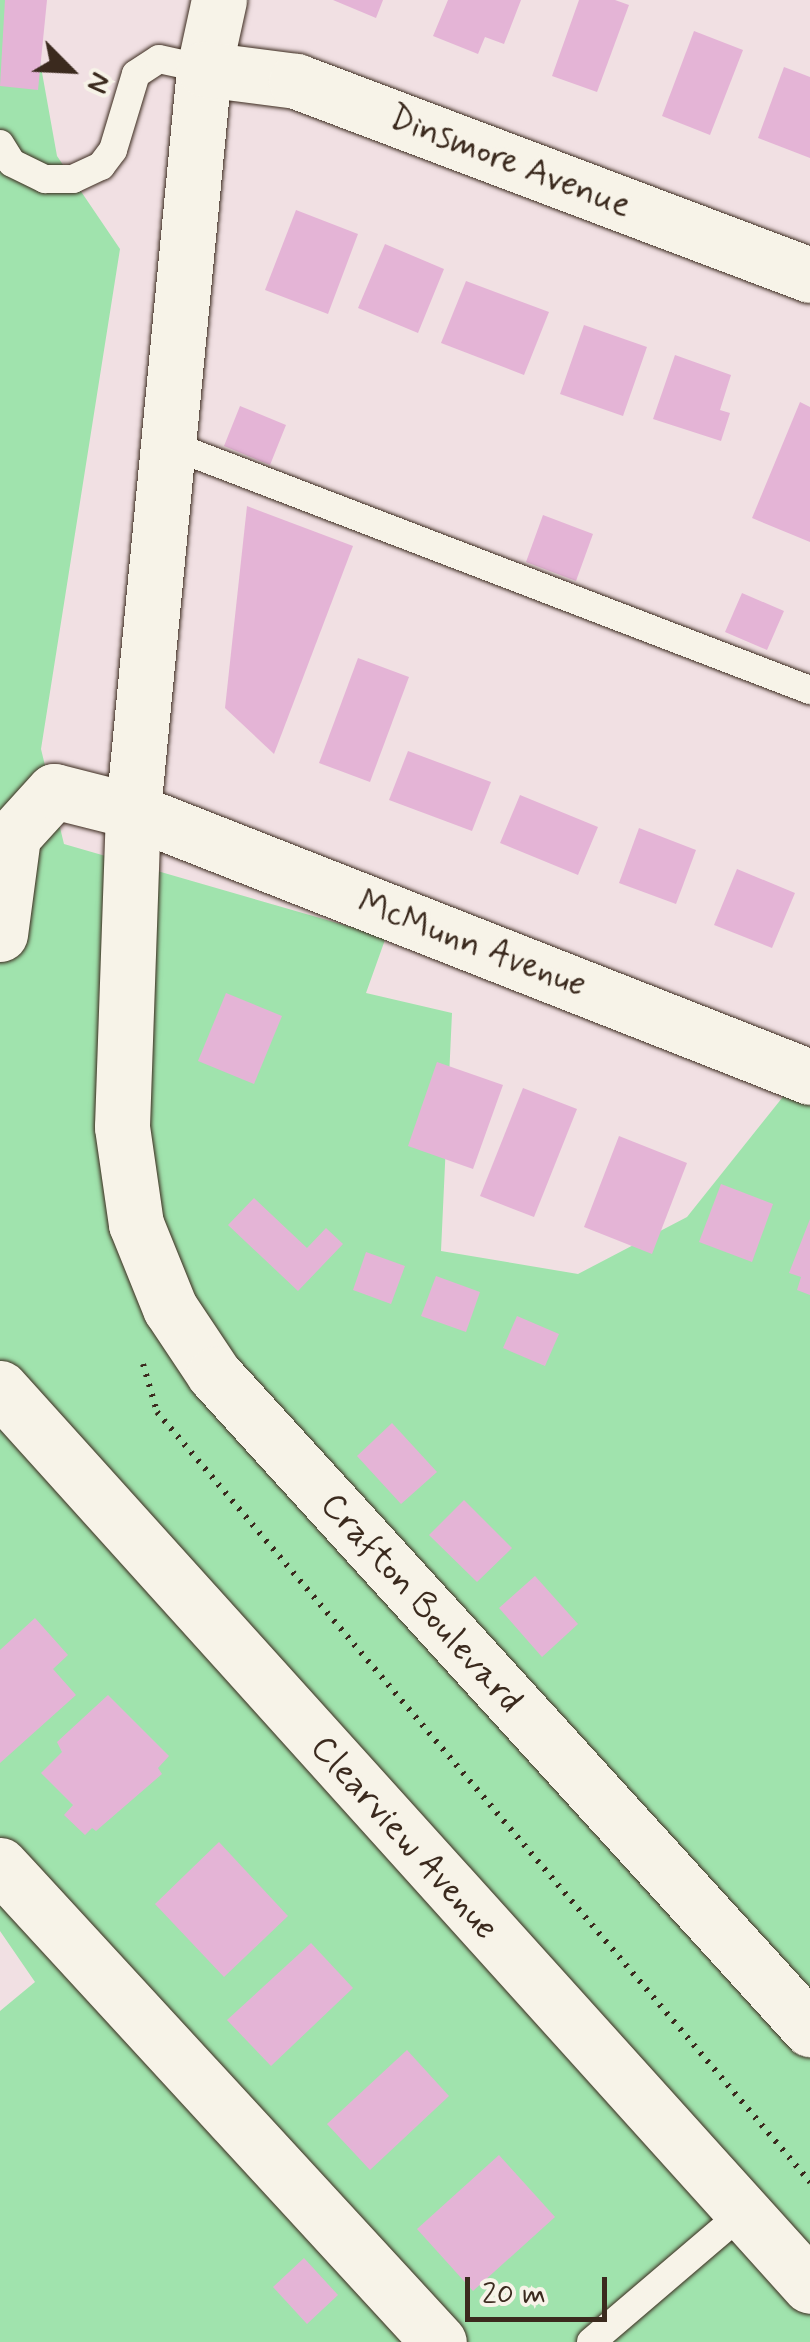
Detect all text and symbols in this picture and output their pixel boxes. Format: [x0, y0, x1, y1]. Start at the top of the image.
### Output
north arrow [20, 20, 120, 120]
text: N [77, 66, 119, 98]
street label: Dinsmore Avenue [383, 97, 637, 227]
street label: McMunn Avenue [349, 880, 595, 1008]
street label: Crafton Boulevard [314, 1488, 528, 1718]
street label: Clearview Avenue [299, 1725, 509, 1951]
scale bar [470, 2257, 612, 2319]
text: 20 m [482, 2275, 546, 2314]

